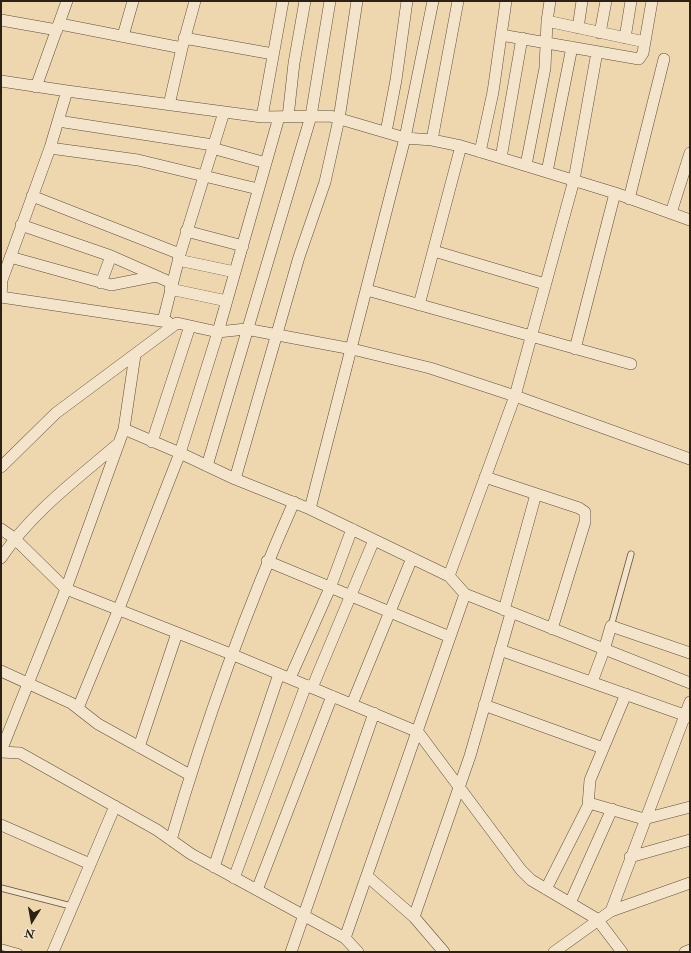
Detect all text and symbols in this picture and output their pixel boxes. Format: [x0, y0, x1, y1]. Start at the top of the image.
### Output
north arrow [12, 901, 52, 941]
text: N [24, 926, 36, 941]

